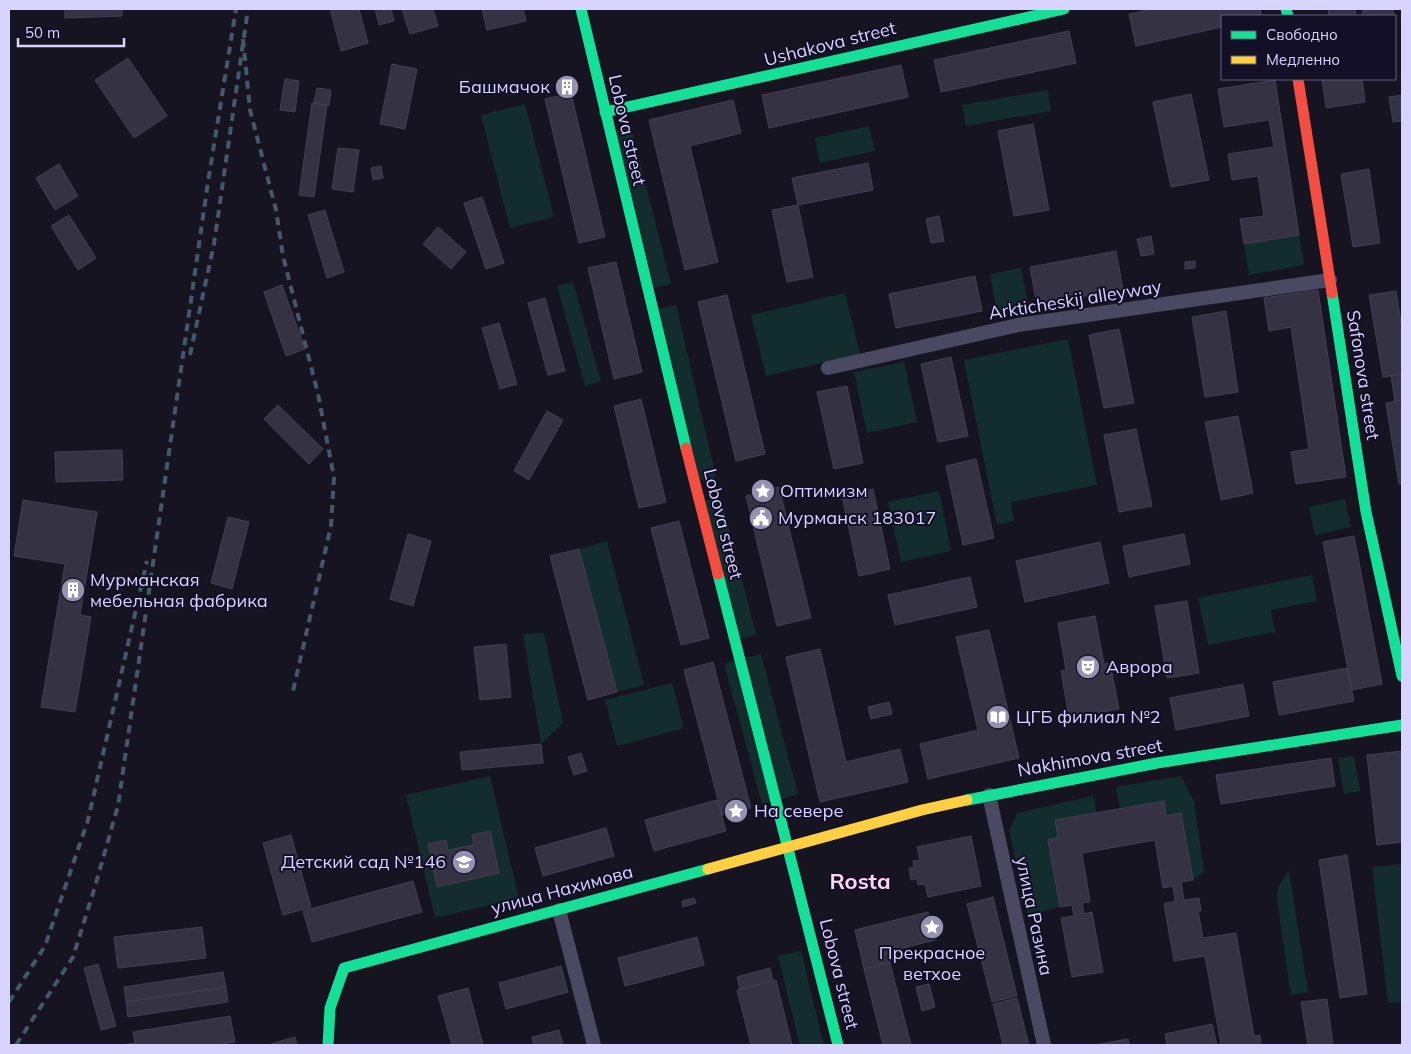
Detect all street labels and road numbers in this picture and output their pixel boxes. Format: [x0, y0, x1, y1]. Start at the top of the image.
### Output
street label: Ushakova street [762, 16, 898, 71]
street label: Lobova street [604, 72, 651, 188]
street label: Arkticheskij alleyway [987, 274, 1163, 325]
street label: Safonova street [1342, 308, 1385, 441]
street label: Lobova street [699, 466, 748, 582]
street label: Nakhimova street [1016, 733, 1164, 782]
street label: улица Разина [1011, 854, 1058, 978]
street label: улица Нахимова [488, 860, 635, 920]
street label: Lobova street [815, 916, 864, 1032]

